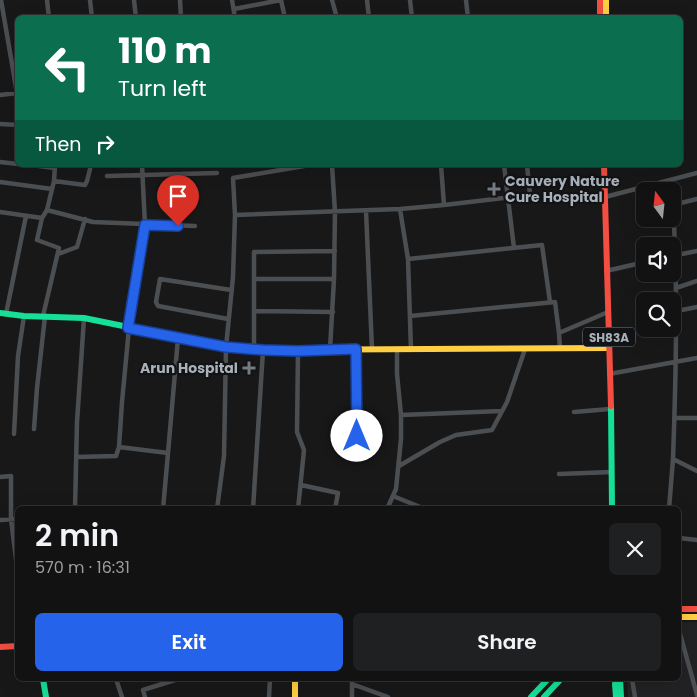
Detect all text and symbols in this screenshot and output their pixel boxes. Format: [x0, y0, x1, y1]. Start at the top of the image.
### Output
text: 110 m [118, 26, 212, 75]
icon: left [35, 35, 100, 100]
text: Turn left [118, 73, 206, 104]
icon: right [91, 130, 119, 158]
text: Then [35, 131, 81, 158]
place label: Cauvery Nature Cure Hospital [505, 171, 620, 207]
pin [157, 175, 199, 226]
icon: arrive [164, 182, 192, 210]
marker: Cauvery Nature Cure Hospital [487, 182, 501, 196]
north arrow [636, 182, 681, 228]
map controls [636, 182, 681, 337]
button: sound [636, 237, 681, 282]
button: search [636, 292, 681, 337]
road number: SH83A [583, 328, 635, 347]
place label: Arun Hospital [140, 358, 238, 378]
marker: Arun Hospital [242, 361, 256, 375]
position arrow [330, 409, 382, 461]
text: 2 min [35, 514, 119, 557]
button: close [609, 523, 661, 575]
text: 570 m · 16:31 [35, 556, 130, 579]
button: Exit [35, 613, 343, 671]
button: Share [353, 613, 661, 671]

